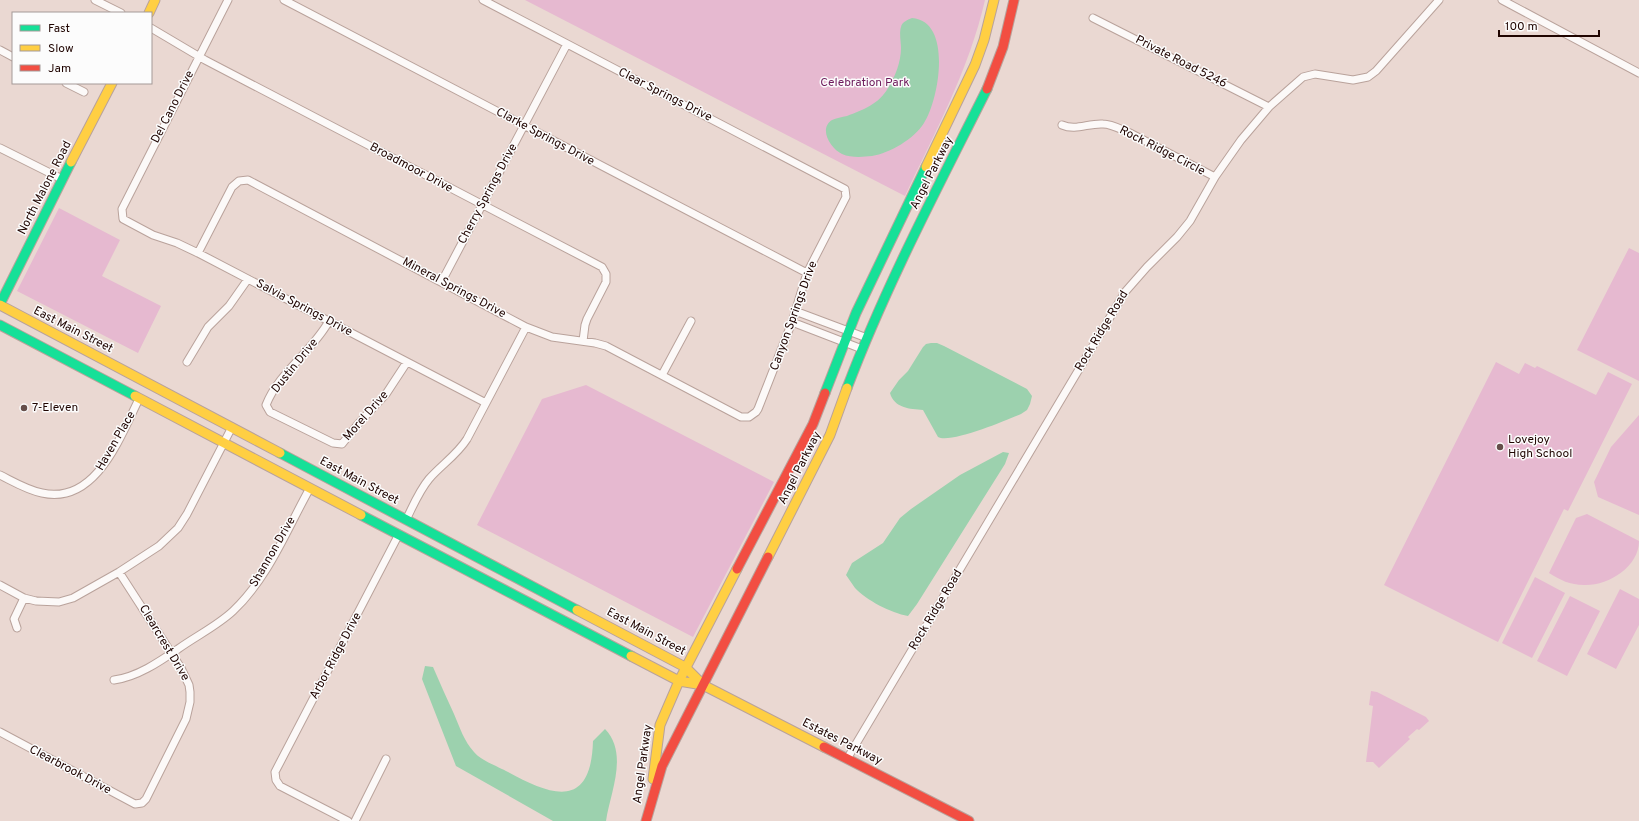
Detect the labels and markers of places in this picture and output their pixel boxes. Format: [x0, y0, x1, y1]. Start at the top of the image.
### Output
place label: 7-Eleven [32, 400, 78, 416]
marker: 7-Eleven [19, 403, 29, 413]
place label: Lovejoy High School [1508, 432, 1572, 462]
marker: Lovejoy High School [1495, 442, 1505, 452]

